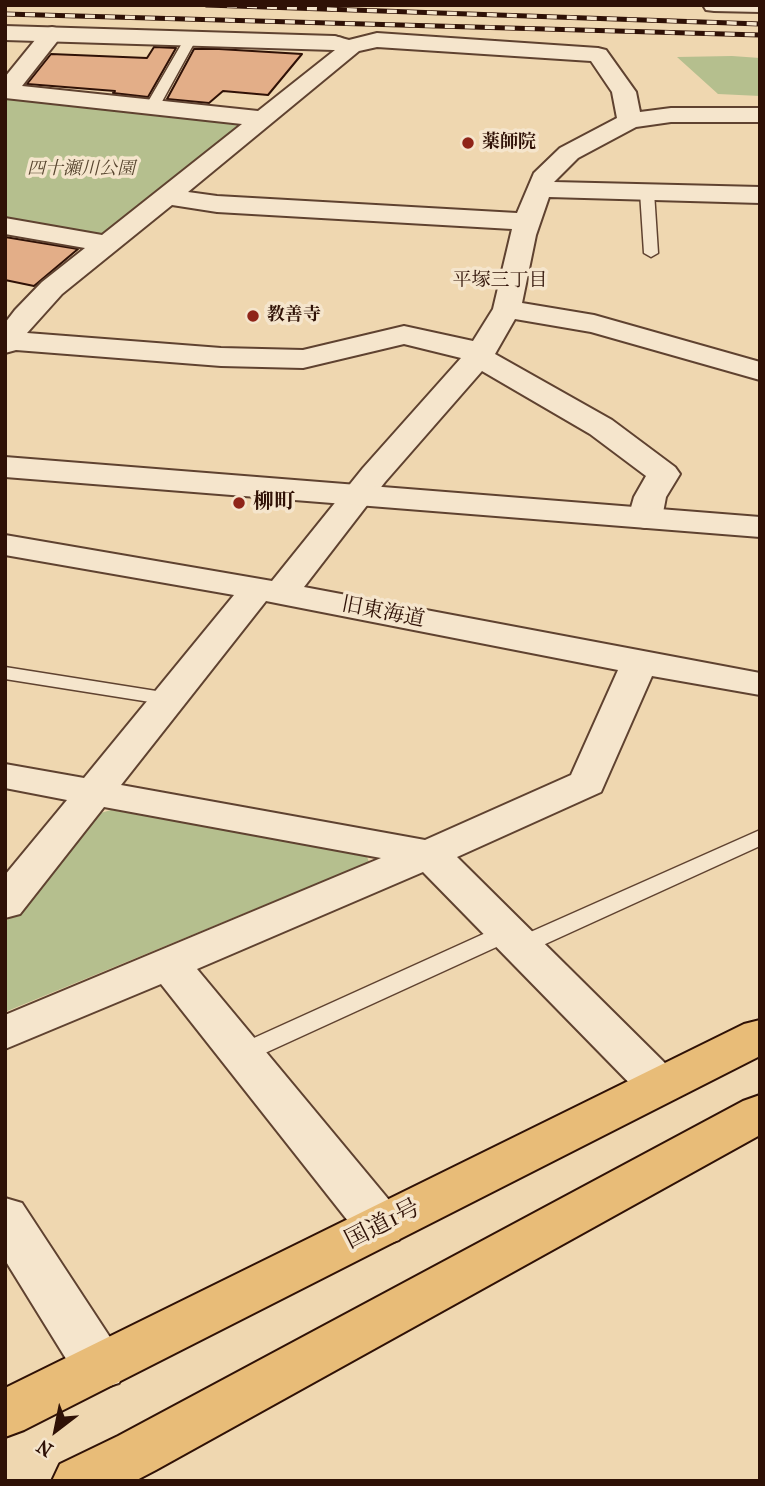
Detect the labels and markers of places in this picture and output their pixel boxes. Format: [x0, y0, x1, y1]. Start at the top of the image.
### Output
place label: 薬師院 [482, 132, 536, 154]
marker: 薬師院 [460, 135, 476, 151]
place label: 教善寺 [267, 305, 321, 327]
marker: 教善寺 [245, 308, 261, 324]
place label: 柳町 [253, 490, 295, 516]
marker: 柳町 [231, 495, 247, 511]

